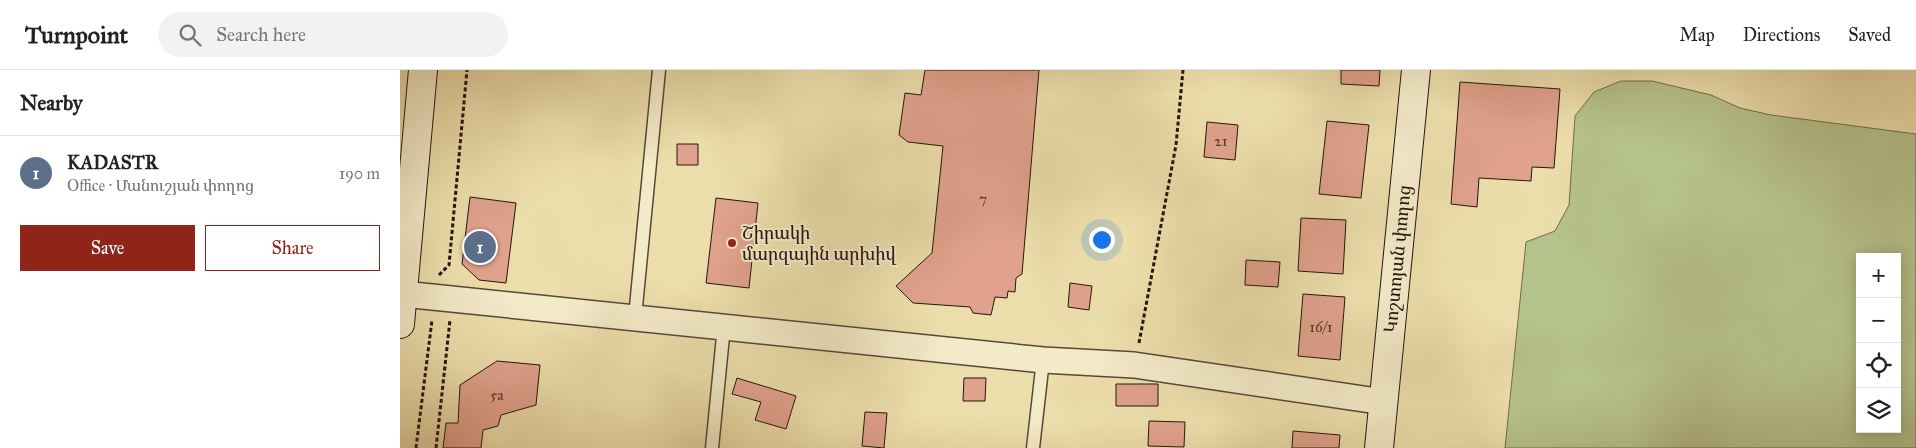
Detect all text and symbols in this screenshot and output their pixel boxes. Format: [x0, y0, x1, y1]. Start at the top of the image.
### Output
search box [158, 12, 508, 57]
text: Turnpoint [25, 20, 128, 50]
icon: search [176, 21, 204, 49]
text: Search here [216, 23, 306, 46]
text: Map [1679, 24, 1715, 46]
text: Directions [1743, 24, 1820, 46]
text: Saved [1848, 24, 1891, 46]
text: Nearby [20, 90, 83, 116]
house number: 21 [1214, 132, 1228, 150]
text: KADASTR [67, 151, 158, 174]
text: 1 [33, 164, 39, 183]
text: 190 m [339, 164, 380, 183]
text: Office · Մանուշյան փողոց [67, 176, 254, 195]
street label: Կոշտոյան փողոց [1379, 184, 1416, 334]
house number: 7 [979, 190, 987, 208]
place label: Շիրակի մարզային արխիվ [742, 222, 896, 265]
button: Save [20, 225, 195, 271]
button: Share [205, 225, 380, 271]
your location [1089, 227, 1115, 253]
pin: 1 [464, 228, 496, 266]
marker: Շիրակի մարզային արխիվ [726, 237, 738, 249]
map controls [1856, 253, 1901, 433]
button: + [1856, 253, 1901, 298]
button: − [1856, 298, 1901, 343]
house number: 16/1 [1309, 318, 1333, 336]
button: locate [1856, 343, 1901, 388]
house number: 5a [490, 386, 504, 404]
button: layers [1856, 388, 1901, 433]

